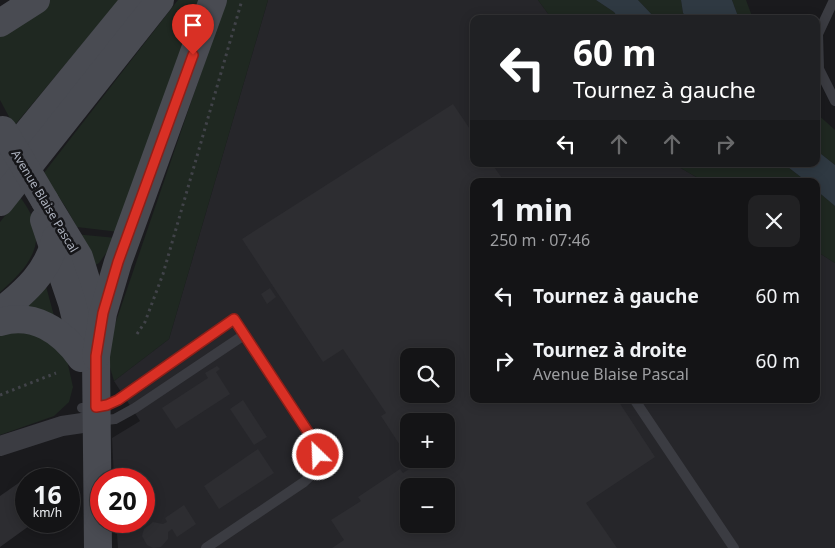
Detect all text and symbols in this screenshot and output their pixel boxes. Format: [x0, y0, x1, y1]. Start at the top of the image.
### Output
pin [172, 4, 214, 55]
icon: arrive [179, 11, 207, 39]
text: 60 m [573, 29, 656, 76]
icon: left [490, 35, 555, 100]
text: Tournez à gauche [573, 74, 756, 104]
icon: left [552, 130, 580, 158]
icon: ahead [605, 130, 633, 158]
icon: ahead [658, 130, 686, 158]
icon: right [711, 130, 739, 158]
street label: Avenue Blaise Pascal [8, 146, 82, 256]
text: 1 min [490, 189, 573, 230]
button: close [748, 195, 800, 247]
text: 250 m · 07:46 [490, 229, 590, 251]
icon: left [490, 282, 518, 310]
text: Tournez à gauche [533, 283, 699, 309]
text: 60 m [756, 283, 800, 309]
text: Tournez à droite [533, 337, 687, 363]
icon: right [490, 347, 518, 375]
map controls [400, 348, 455, 533]
button: search [400, 348, 455, 403]
text: 60 m [756, 348, 800, 374]
text: Avenue Blaise Pascal [533, 363, 689, 385]
button: + [400, 413, 455, 468]
position arrow [291, 428, 343, 480]
speed limit sign: 20 [90, 468, 155, 533]
text: 16 [33, 477, 62, 511]
button: − [400, 478, 455, 533]
text: km/h [33, 504, 62, 521]

